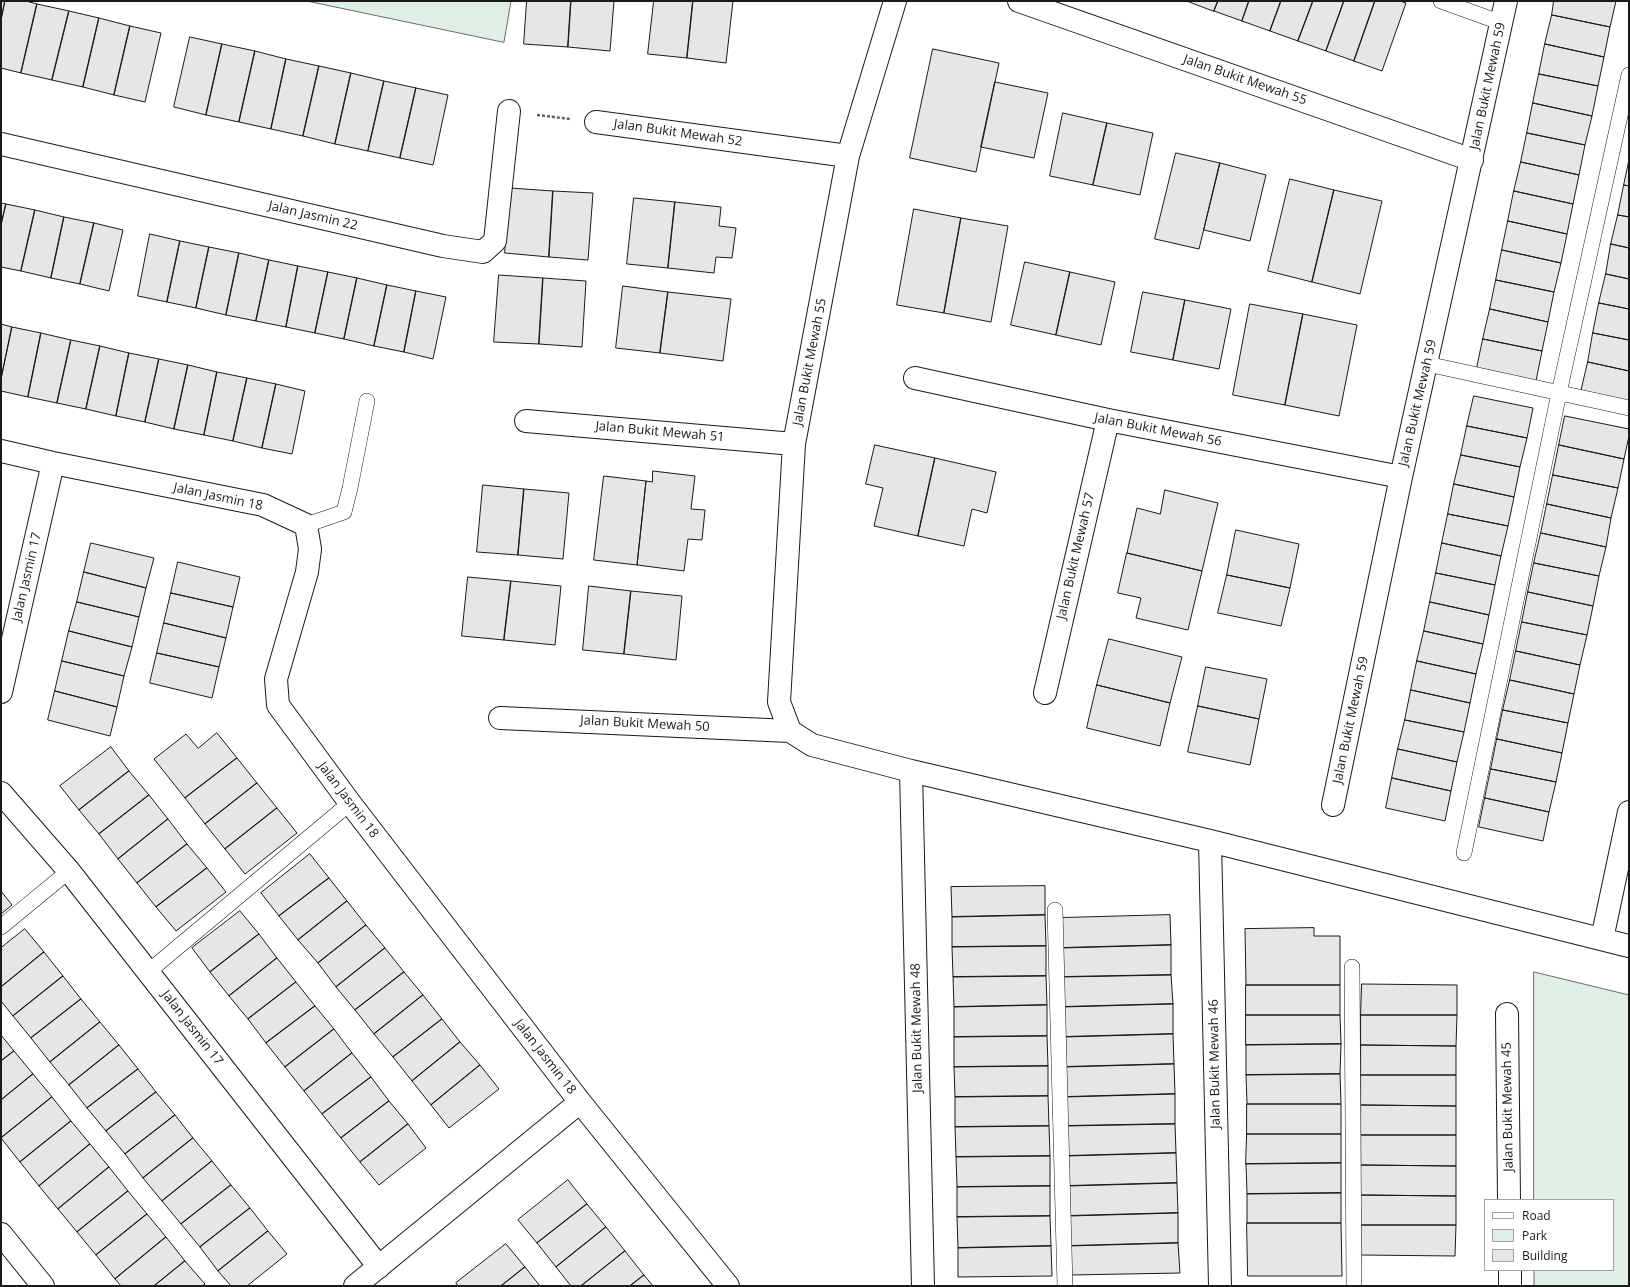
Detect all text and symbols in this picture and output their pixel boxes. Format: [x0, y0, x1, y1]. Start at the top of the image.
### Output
street label: Jalan Bukit Mewah 59 [1467, 21, 1509, 151]
street label: Jalan Bukit Mewah 55 [1181, 52, 1309, 108]
street label: Jalan Bukit Mewah 52 [613, 116, 743, 150]
street label: Jalan Jasmin 22 [267, 198, 359, 234]
street label: Jalan Bukit Mewah 55 [790, 297, 830, 427]
street label: Jalan Bukit Mewah 59 [1396, 338, 1440, 468]
street label: Jalan Bukit Mewah 56 [1093, 410, 1223, 450]
street label: Jalan Bukit Mewah 51 [595, 419, 725, 445]
street label: Jalan Jasmin 18 [172, 480, 264, 514]
street label: Jalan Bukit Mewah 57 [1054, 491, 1098, 621]
street label: Jalan Jasmin 17 [9, 531, 45, 623]
street label: Jalan Bukit Mewah 59 [1330, 655, 1372, 785]
street label: Jalan Bukit Mewah 50 [580, 713, 710, 735]
street label: Jalan Jasmin 18 [314, 759, 382, 841]
street label: Jalan Bukit Mewah 48 [908, 963, 926, 1093]
street label: Jalan Jasmin 17 [158, 987, 226, 1069]
street label: Jalan Bukit Mewah 46 [1206, 999, 1224, 1129]
street label: Jalan Jasmin 18 [511, 1016, 579, 1098]
street label: Jalan Bukit Mewah 45 [1499, 1042, 1517, 1172]
legend [1484, 1199, 1614, 1271]
text: Road [1522, 1207, 1551, 1224]
text: Park [1522, 1227, 1547, 1244]
text: Building [1522, 1247, 1567, 1264]

